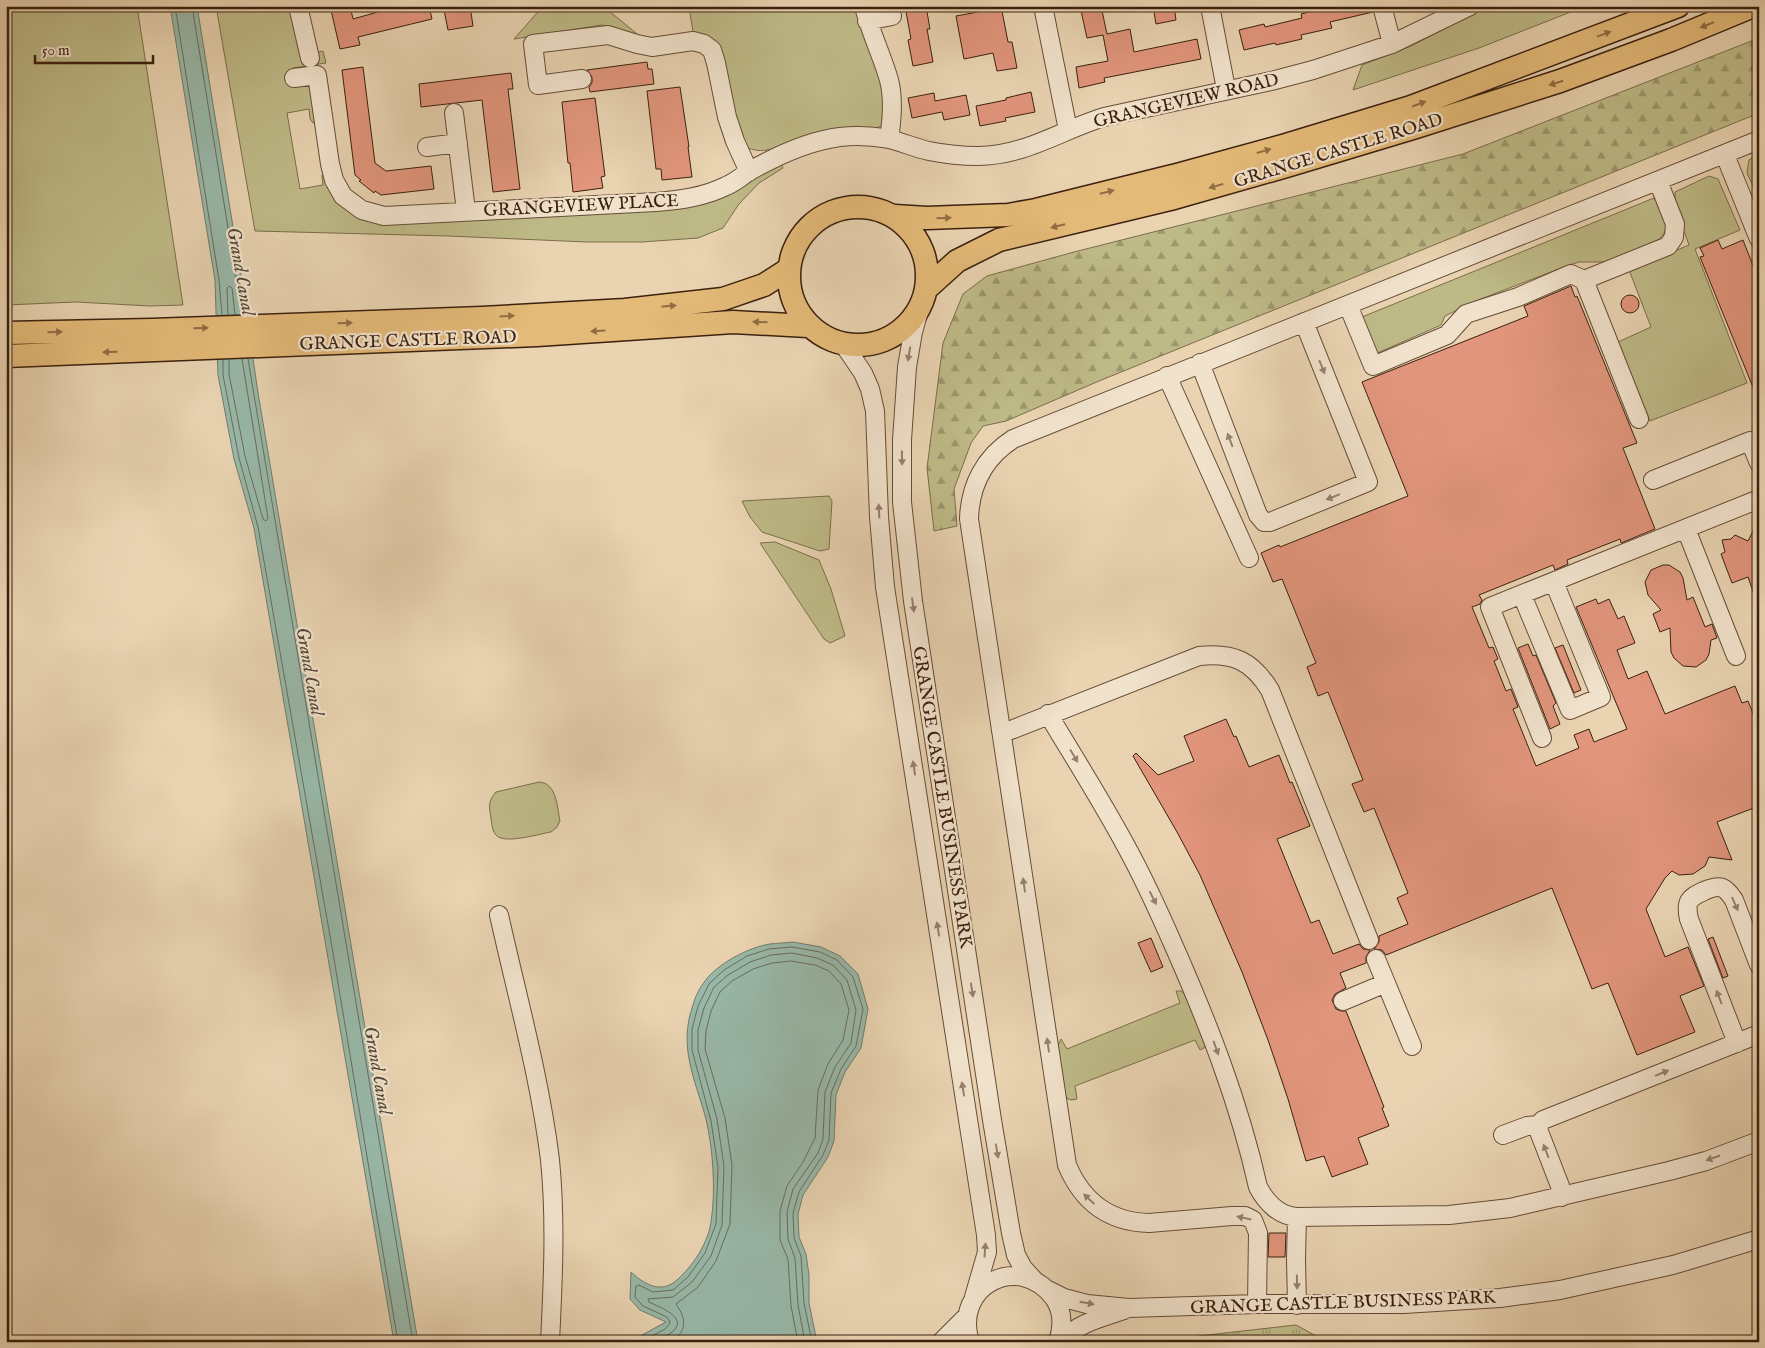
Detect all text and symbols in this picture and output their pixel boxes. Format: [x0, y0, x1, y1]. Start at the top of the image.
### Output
one-way arrow [1700, 21, 1715, 29]
one-way arrow [1597, 30, 1612, 38]
scale bar [35, 32, 152, 64]
text: 50 m [42, 41, 70, 60]
street label: GRANGEVIEW ROAD [1092, 69, 1281, 134]
one-way arrow [1548, 79, 1563, 87]
one-way arrow [1412, 100, 1427, 108]
street label: GRANGE CASTLE ROAD [1231, 109, 1446, 194]
one-way arrow [1256, 146, 1271, 154]
one-way arrow [1208, 182, 1223, 190]
one-way arrow [1099, 188, 1114, 196]
street label: GRANGEVIEW PLACE [483, 190, 679, 223]
one-way arrow [936, 214, 952, 222]
one-way arrow [1051, 222, 1066, 230]
water label: Grand Canal [220, 225, 260, 319]
one-way arrow [662, 302, 678, 310]
one-way arrow [500, 312, 516, 320]
one-way arrow [337, 318, 353, 326]
one-way arrow [752, 318, 768, 326]
one-way arrow [193, 324, 209, 332]
street label: GRANGE CASTLE ROAD [299, 326, 517, 357]
one-way arrow [47, 328, 63, 336]
one-way arrow [589, 328, 605, 336]
one-way arrow [905, 346, 913, 362]
one-way arrow [101, 349, 117, 357]
one-way arrow [1319, 360, 1326, 375]
one-way arrow [1226, 432, 1234, 447]
one-way arrow [898, 451, 906, 467]
one-way arrow [1325, 494, 1340, 501]
one-way arrow [874, 502, 882, 518]
one-way arrow [910, 597, 918, 613]
water label: Grand Canal [289, 625, 329, 719]
street label: GRANGE CASTLE BUSINESS PARK [906, 645, 977, 951]
one-way arrow [1069, 750, 1078, 763]
one-way arrow [909, 760, 917, 776]
one-way arrow [1020, 876, 1028, 892]
one-way arrow [1149, 891, 1157, 905]
one-way arrow [1732, 897, 1740, 911]
one-way arrow [934, 921, 942, 937]
one-way arrow [968, 983, 976, 999]
one-way arrow [1715, 990, 1722, 1005]
water label: Grand Canal [357, 1024, 397, 1118]
one-way arrow [1044, 1037, 1052, 1053]
one-way arrow [1213, 1040, 1220, 1055]
one-way arrow [1655, 1069, 1670, 1077]
one-way arrow [959, 1081, 967, 1097]
one-way arrow [993, 1143, 1001, 1159]
one-way arrow [1542, 1143, 1550, 1158]
one-way arrow [1705, 1154, 1720, 1162]
one-way arrow [1083, 1193, 1095, 1205]
one-way arrow [1237, 1214, 1252, 1222]
one-way arrow [982, 1242, 990, 1258]
one-way arrow [1293, 1274, 1301, 1290]
street label: GRANGE CASTLE BUSINESS PARK [1190, 1287, 1497, 1320]
one-way arrow [1080, 1300, 1096, 1308]

